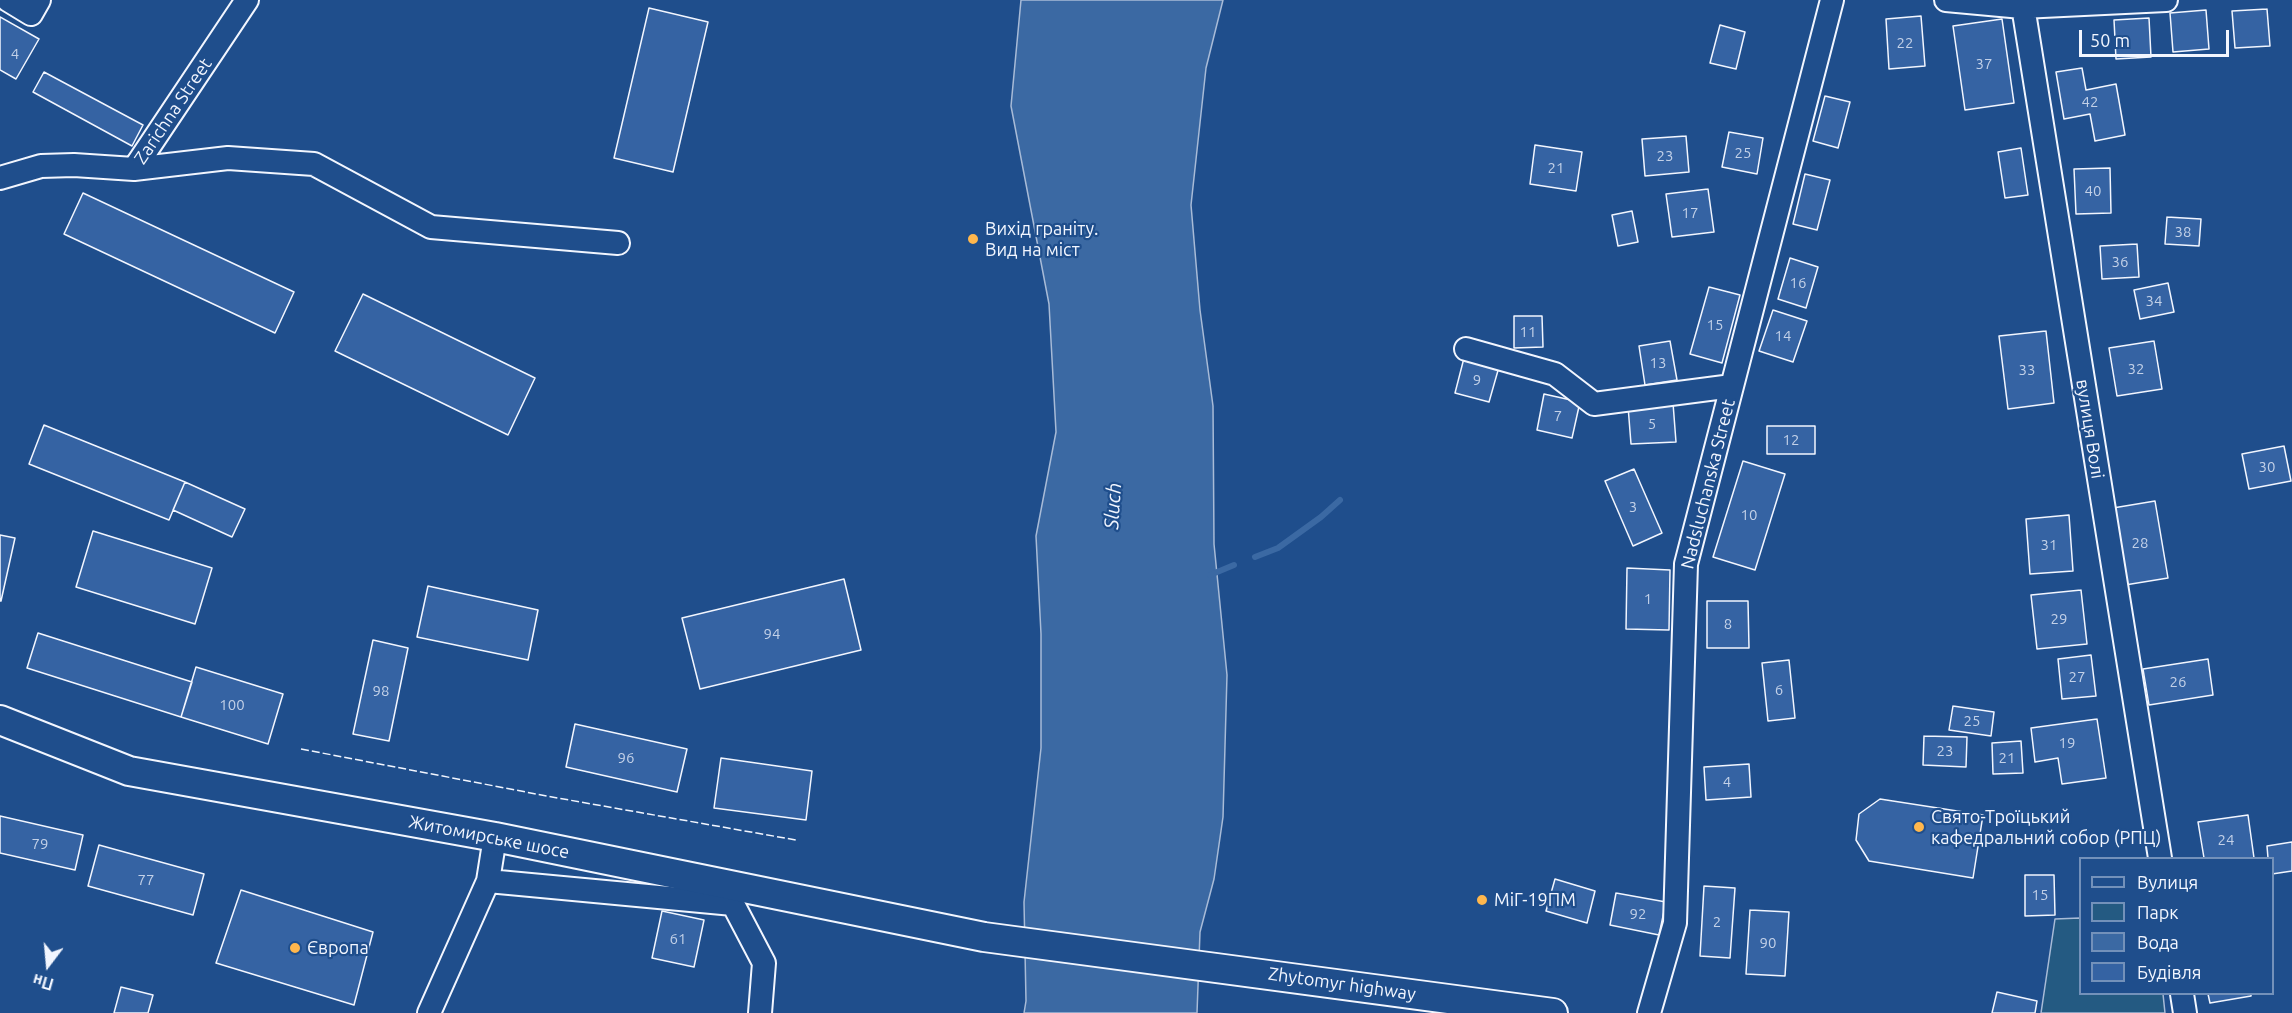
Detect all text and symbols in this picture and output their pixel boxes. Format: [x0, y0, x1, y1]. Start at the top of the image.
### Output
scale bar [2082, 18, 2232, 56]
text: 50 m [2090, 30, 2130, 50]
house number: 22 [1897, 34, 1913, 52]
house number: 4 [11, 45, 19, 63]
street label: Zarichna Street [130, 54, 216, 168]
house number: 37 [1976, 55, 1992, 73]
house number: 42 [2082, 93, 2098, 111]
house number: 25 [1735, 144, 1751, 162]
house number: 23 [1657, 147, 1673, 165]
house number: 21 [1548, 159, 1564, 177]
house number: 40 [2085, 182, 2101, 200]
house number: 17 [1682, 204, 1698, 222]
place label: Вихід граніту. Вид на міст [985, 218, 1098, 260]
house number: 38 [2175, 223, 2191, 241]
marker: Вихід граніту. Вид на міст [966, 232, 980, 246]
house number: 36 [2112, 253, 2128, 271]
house number: 16 [1790, 274, 1806, 292]
house number: 34 [2146, 292, 2162, 310]
house number: 15 [1707, 316, 1723, 334]
house number: 11 [1520, 323, 1536, 341]
house number: 14 [1775, 327, 1791, 345]
house number: 13 [1650, 354, 1666, 372]
house number: 32 [2128, 360, 2144, 378]
house number: 33 [2019, 361, 2035, 379]
house number: 9 [1473, 371, 1481, 389]
street label: вулиця Волі [2071, 378, 2109, 480]
street label: Nadsluchanska Street [1676, 397, 1740, 571]
house number: 7 [1554, 407, 1562, 425]
house number: 5 [1648, 415, 1656, 433]
house number: 12 [1783, 431, 1799, 449]
house number: 30 [2259, 458, 2275, 476]
water label: Sluch [1099, 482, 1127, 530]
house number: 3 [1629, 498, 1637, 516]
house number: 10 [1741, 506, 1757, 524]
house number: 28 [2132, 534, 2148, 552]
house number: 31 [2041, 536, 2057, 554]
house number: 1 [1644, 590, 1652, 608]
house number: 29 [2051, 610, 2067, 628]
house number: 8 [1724, 615, 1732, 633]
house number: 94 [764, 625, 780, 643]
house number: 27 [2069, 668, 2085, 686]
house number: 26 [2170, 673, 2186, 691]
house number: 6 [1775, 681, 1783, 699]
house number: 98 [373, 682, 389, 700]
house number: 100 [219, 696, 245, 714]
house number: 25 [1964, 712, 1980, 730]
house number: 19 [2059, 734, 2075, 752]
house number: 23 [1937, 742, 1953, 760]
house number: 96 [618, 749, 634, 767]
house number: 21 [1999, 749, 2015, 767]
house number: 4 [1723, 773, 1731, 791]
place label: Свято-Троїцький кафедральний собор (РПЦ) [1931, 806, 2161, 848]
street label: Житомирське шосе [407, 811, 571, 863]
marker: Свято-Троїцький кафедральний собор (РПЦ) [1912, 820, 1926, 834]
house number: 24 [2218, 831, 2234, 849]
house number: 79 [32, 835, 48, 853]
legend [2079, 857, 2274, 995]
house number: 77 [138, 871, 154, 889]
text: Вулиця [2137, 872, 2198, 892]
house number: 15 [2032, 886, 2048, 904]
place label: МіГ-19ПМ [1494, 889, 1576, 911]
marker: МіГ-19ПМ [1475, 893, 1489, 907]
text: Парк [2137, 902, 2178, 922]
house number: 92 [1630, 905, 1646, 923]
house number: 2 [1713, 913, 1721, 931]
house number: 61 [670, 930, 686, 948]
text: Вода [2137, 932, 2179, 952]
house number: 90 [1760, 934, 1776, 952]
north arrow [18, 935, 78, 995]
place label: Європа [307, 937, 369, 959]
marker: Європа [288, 941, 302, 955]
text: Будівля [2137, 962, 2202, 982]
street label: Zhytomyr highway [1267, 963, 1417, 1005]
text: Пн [30, 971, 56, 994]

